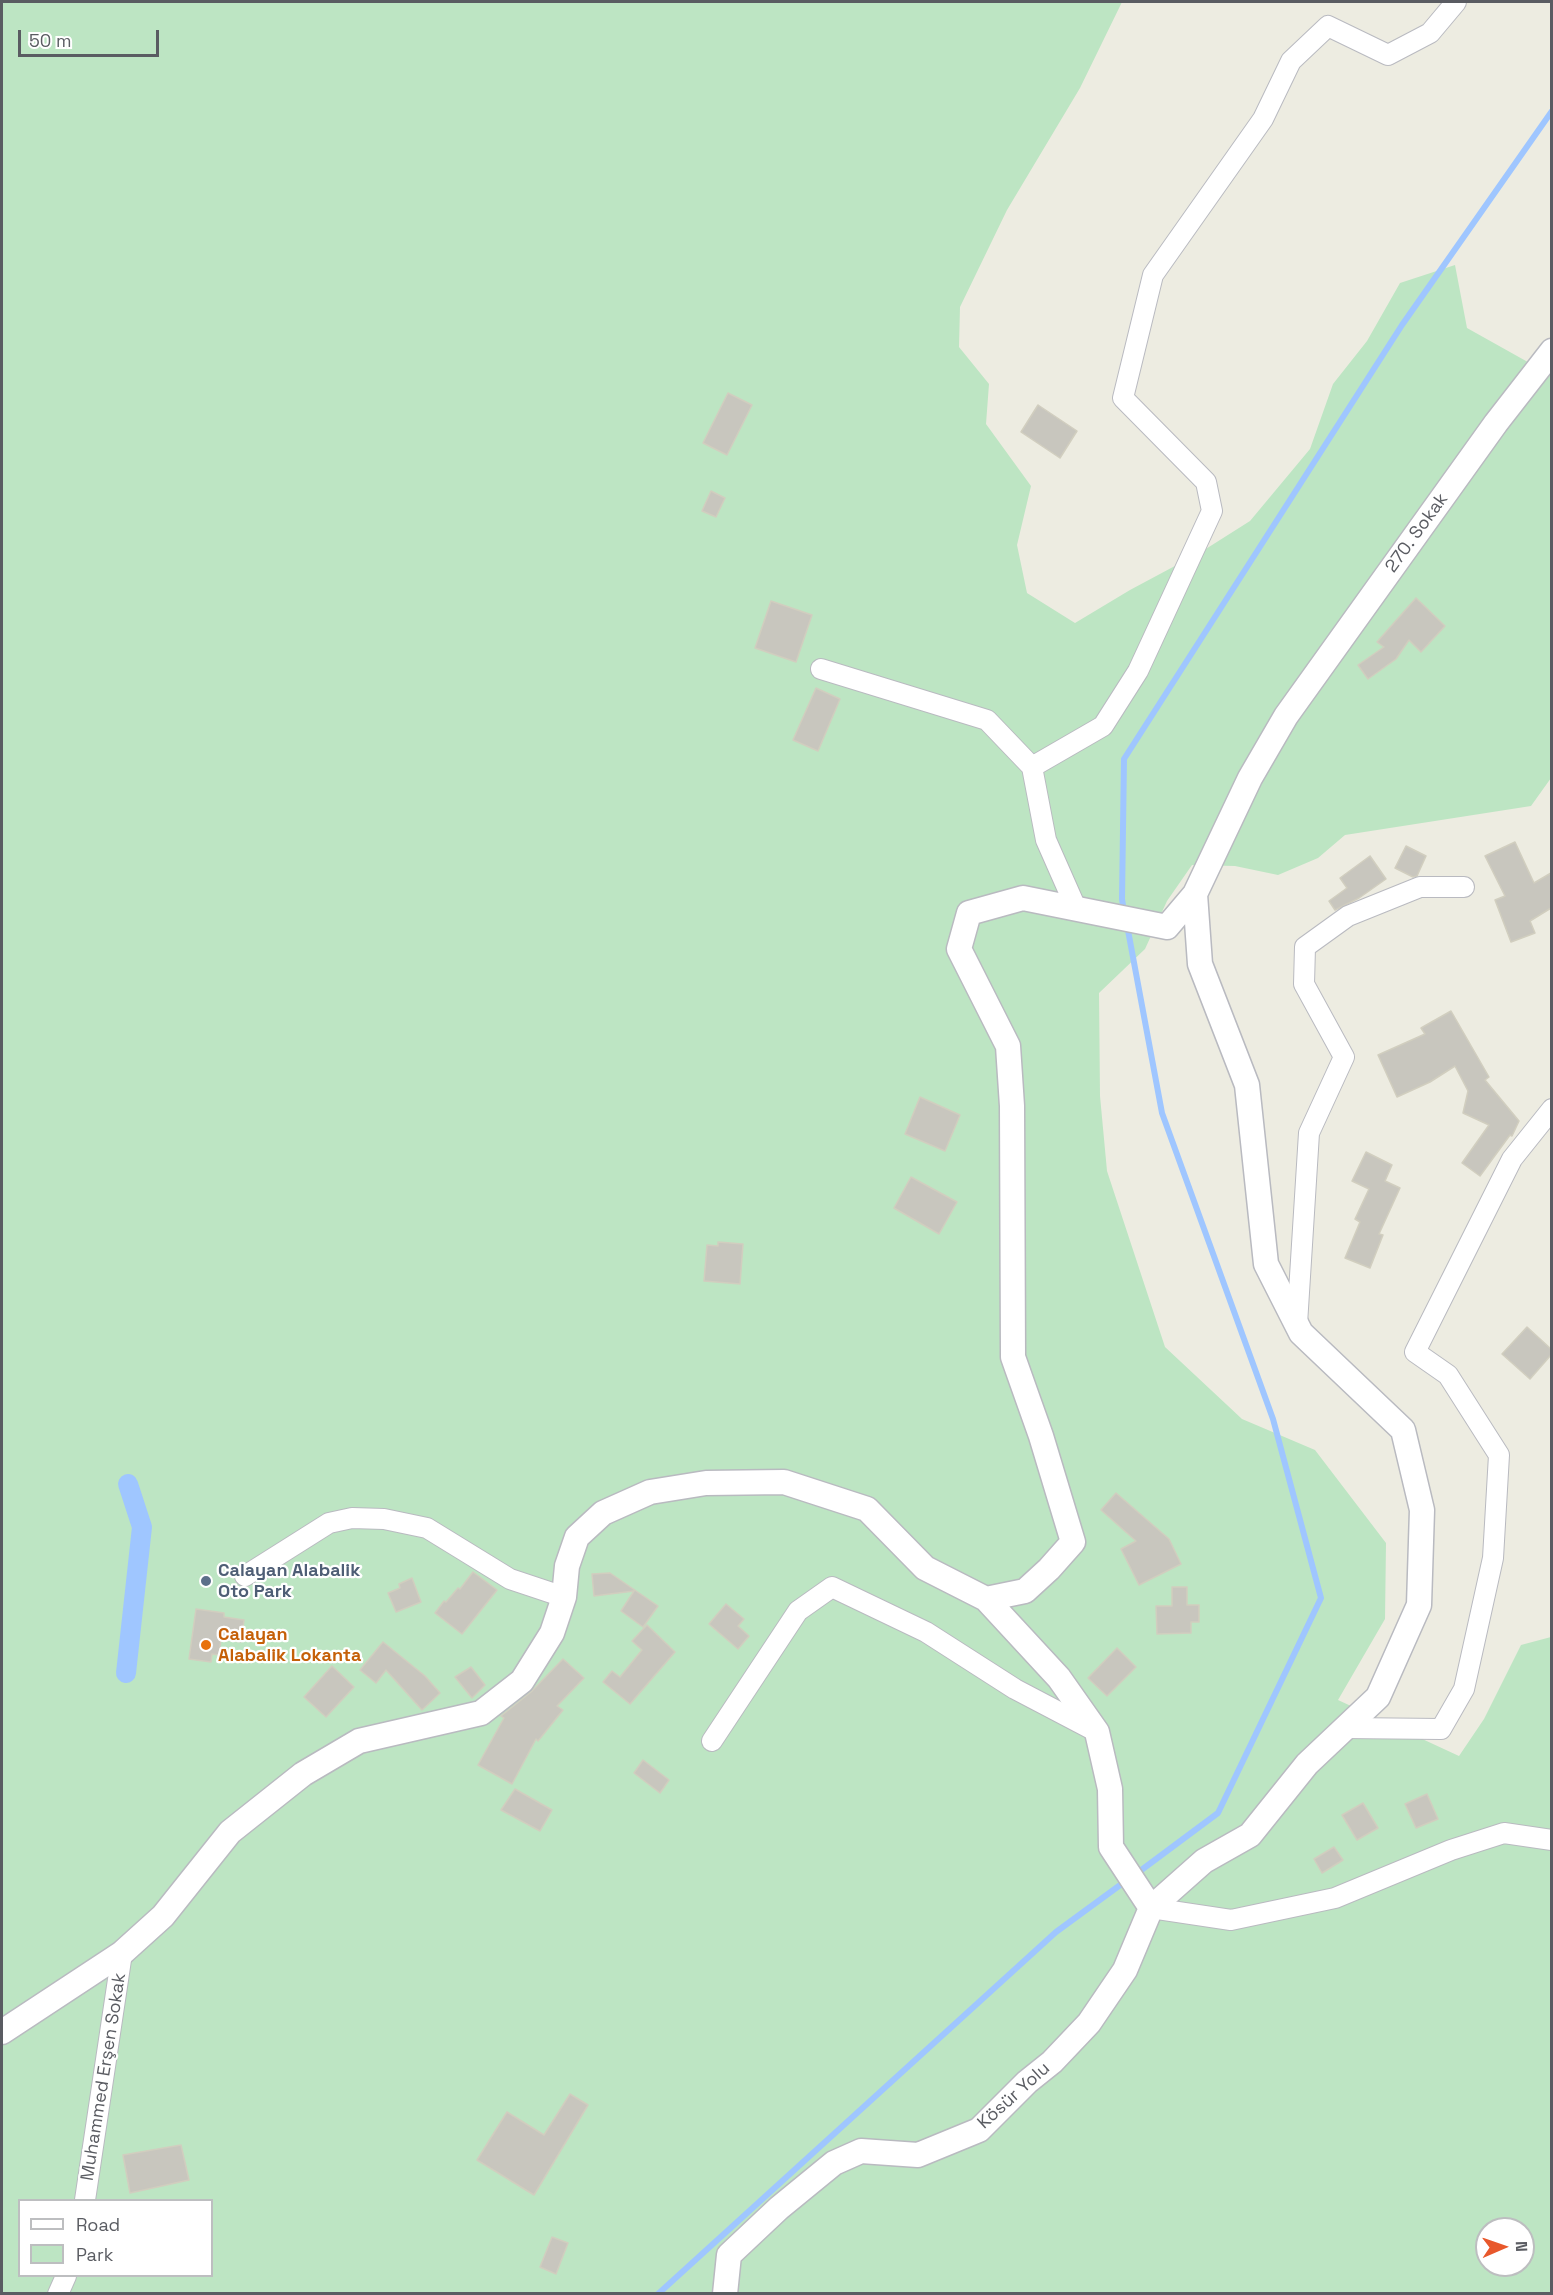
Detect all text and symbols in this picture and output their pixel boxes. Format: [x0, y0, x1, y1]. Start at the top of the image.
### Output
scale bar [21, 18, 162, 56]
text: 50 m [29, 29, 71, 52]
street label: 270. Sokak [1381, 489, 1453, 577]
place label: Calayan Alabalik Oto Park [218, 1560, 360, 1602]
marker: Calayan Alabalik Oto Park [199, 1574, 213, 1588]
place label: Calayan Alabalik Lokanta [218, 1624, 361, 1666]
marker: Calayan Alabalik Lokanta [199, 1638, 213, 1652]
street label: Muhammed Erşen Sokak [77, 1972, 131, 2182]
street label: Kösür Yolu [973, 2058, 1055, 2134]
legend [18, 2199, 213, 2277]
text: Road [76, 2213, 120, 2236]
north arrow [1475, 2217, 1535, 2277]
text: N [1511, 2241, 1532, 2252]
text: Park [76, 2243, 113, 2266]

